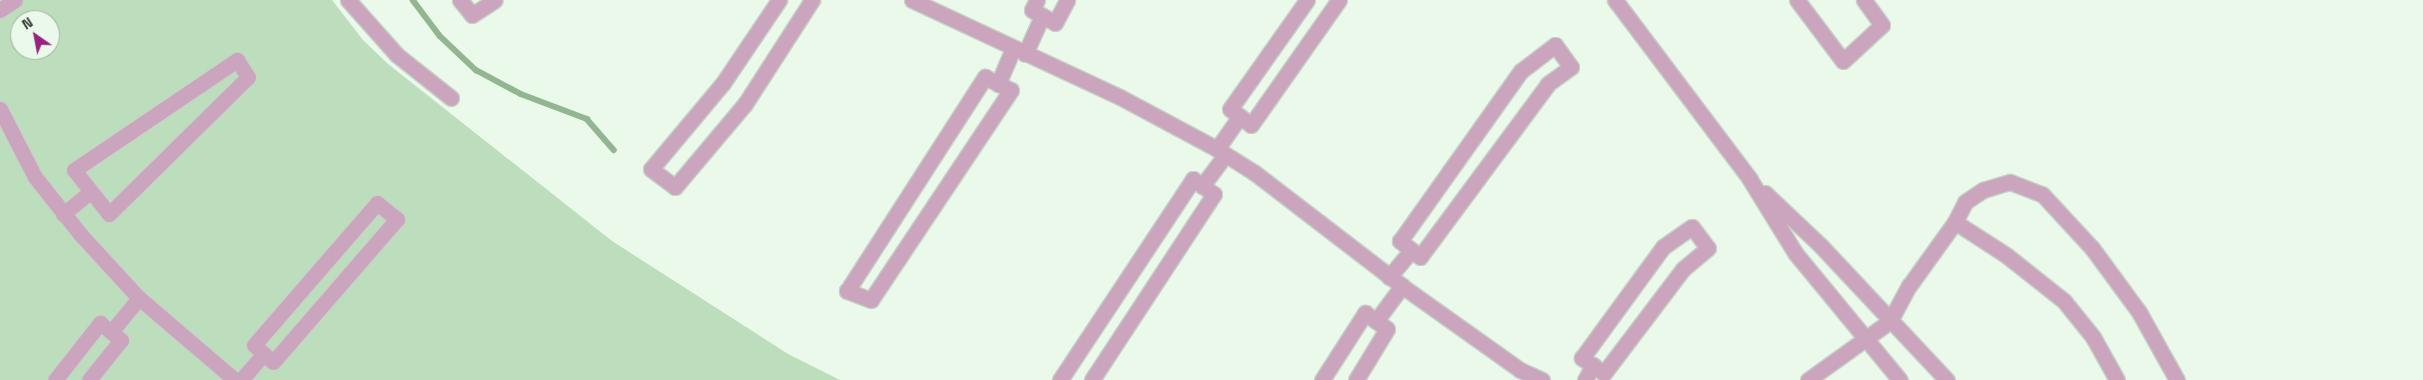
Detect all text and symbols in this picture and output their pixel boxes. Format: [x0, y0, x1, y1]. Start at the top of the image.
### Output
north arrow [10, 10, 60, 60]
text: N [19, 13, 36, 33]

